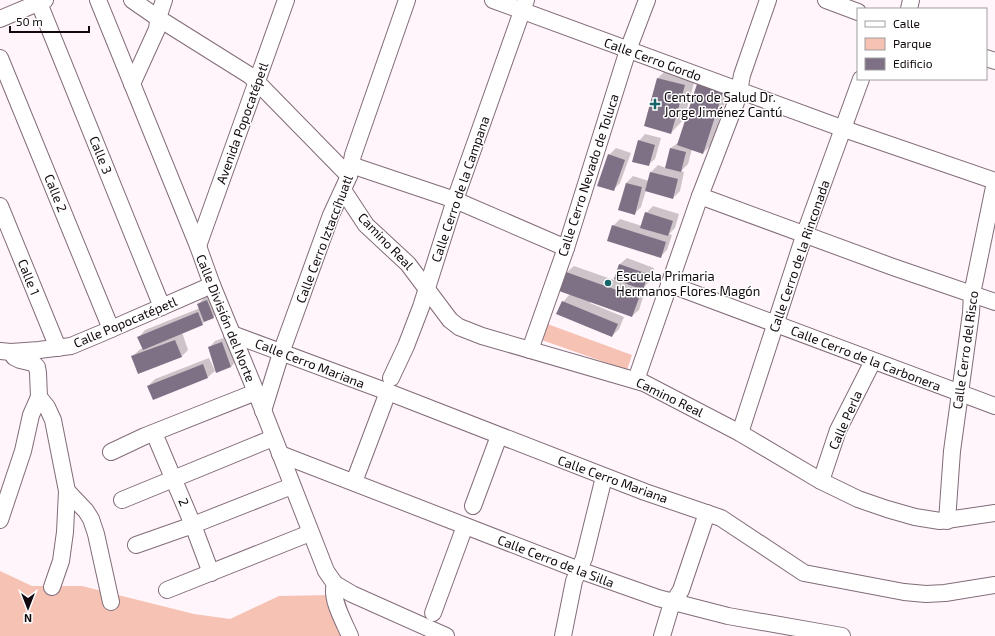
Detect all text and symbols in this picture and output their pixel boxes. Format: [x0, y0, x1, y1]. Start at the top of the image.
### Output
scale bar [10, 8, 89, 34]
legend [857, 8, 987, 80]
text: 50 m [16, 14, 43, 28]
text: Calle [893, 16, 920, 30]
street label: Calle Cerro Gordo [602, 34, 704, 84]
text: Parque [893, 36, 931, 50]
text: Edificio [893, 56, 933, 70]
street label: Avenida Popocatépetl [212, 60, 272, 186]
place label: Centro de Salud Dr. Jorge Jiménez Cantú [664, 89, 782, 120]
street label: Calle Cerro Nevado de Toluca [554, 92, 622, 258]
marker: Centro de Salud Dr. Jorge Jiménez Cantú [649, 98, 661, 110]
street label: Calle Cerro de la Campana [427, 114, 493, 264]
street label: Calle 3 [86, 134, 116, 176]
street label: Calle 2 [41, 172, 71, 214]
street label: Calle Cerro Iztaccíhuatl [292, 173, 356, 305]
street label: Calle Cerro de la Rinconada [765, 178, 833, 334]
street label: Camino Real [355, 209, 417, 273]
street label: Calle División del Norte [193, 252, 259, 384]
street label: Calle 1 [15, 257, 43, 297]
place label: Escuela Primaria Hermanos Flores Magón [616, 268, 760, 299]
marker: Escuela Primaria Hermanos Flores Magón [603, 278, 613, 288]
street label: Calle Cerro del Risco [949, 290, 981, 410]
street label: Calle Popocatépetl [71, 293, 179, 351]
street label: Calle Cerro de la Carbonera [789, 322, 943, 394]
street label: Calle Cerro Mariana [253, 335, 367, 391]
street label: Camino Real [634, 374, 706, 420]
street label: Calle Perla [825, 388, 865, 452]
street label: Calle Cerro Mariana [556, 452, 670, 506]
street label: 2 [175, 496, 193, 508]
street label: Calle Cerro de la Silla [495, 531, 617, 591]
north arrow [8, 588, 48, 628]
text: N [24, 612, 32, 625]

